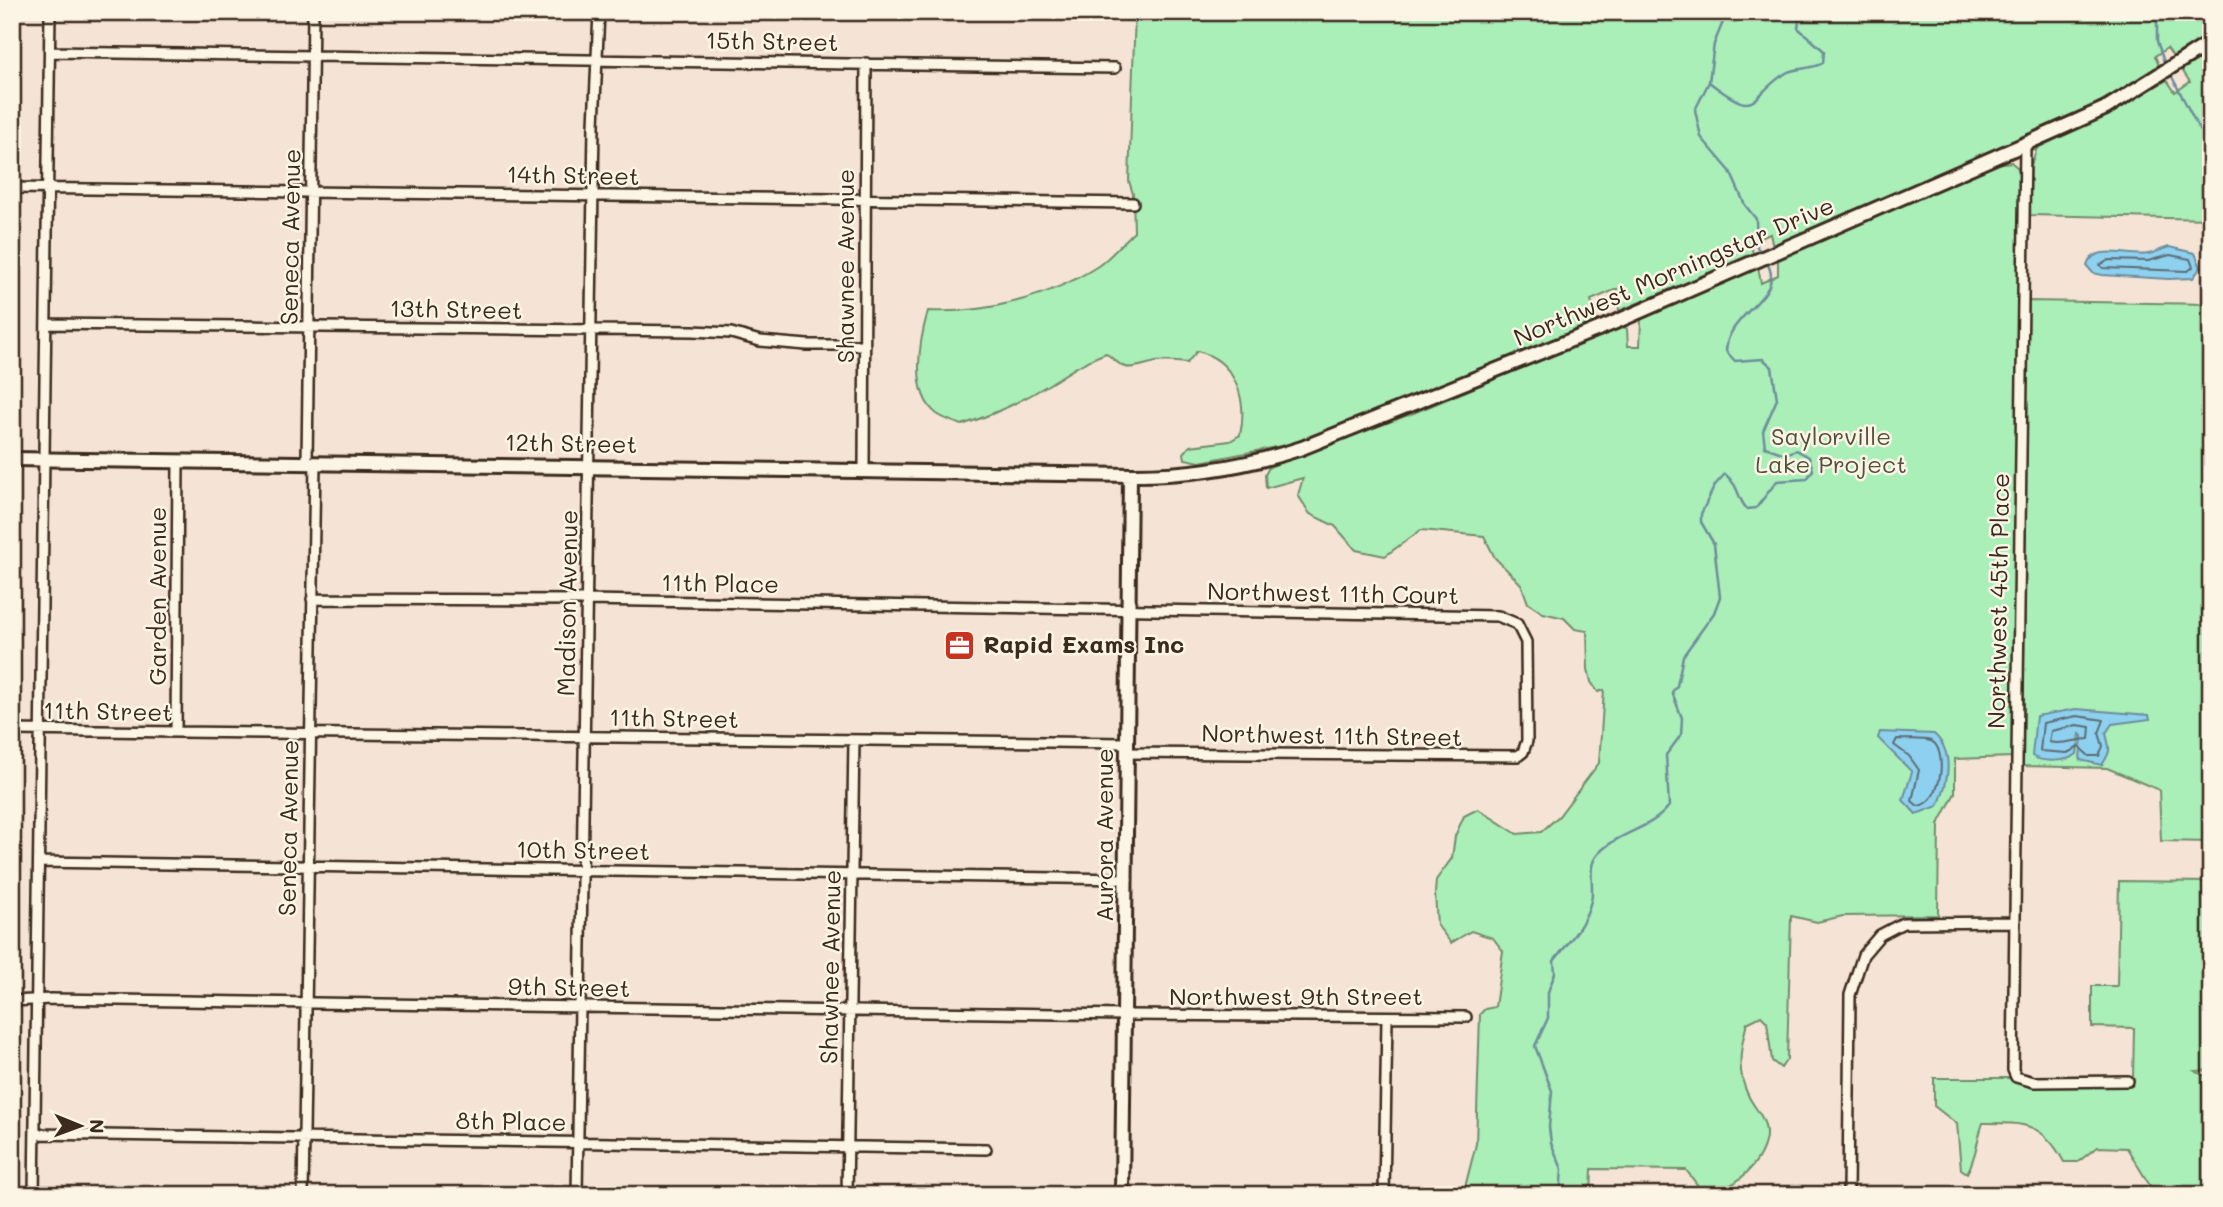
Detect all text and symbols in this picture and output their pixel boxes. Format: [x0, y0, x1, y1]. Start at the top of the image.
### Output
street label: 15th Street [705, 24, 839, 57]
street label: Seneca Avenue [272, 149, 307, 325]
street label: 14th Street [506, 158, 640, 191]
street label: Shawnee Avenue [829, 169, 860, 363]
street label: Northwest Morningstar Drive [1509, 189, 1838, 352]
street label: 13th Street [389, 292, 523, 325]
park label: Saylorville Lake Project [1755, 420, 1907, 479]
street label: 12th Street [505, 426, 637, 459]
street label: Northwest 45th Place [1980, 473, 2015, 729]
street label: Garden Avenue [141, 507, 172, 685]
street label: Madison Avenue [549, 509, 584, 697]
street label: 11th Place [661, 566, 779, 599]
street label: Northwest 11th Court [1207, 575, 1459, 610]
office icon: Rapid Exams Inc [943, 628, 977, 662]
place label: Rapid Exams Inc [983, 628, 1184, 659]
street label: 11th Street [43, 694, 173, 727]
street label: 11th Street [609, 701, 739, 734]
street label: Northwest 11th Street [1201, 717, 1463, 752]
street label: Seneca Avenue [270, 740, 305, 916]
street label: Aurora Avenue [1088, 748, 1119, 922]
street label: 10th Street [516, 833, 650, 866]
street label: Shawnee Avenue [812, 870, 847, 1064]
street label: 9th Street [508, 970, 630, 1003]
street label: Northwest 9th Street [1169, 980, 1423, 1011]
north arrow [46, 1092, 116, 1162]
street label: 8th Place [455, 1104, 567, 1137]
text: N [85, 1119, 110, 1134]

